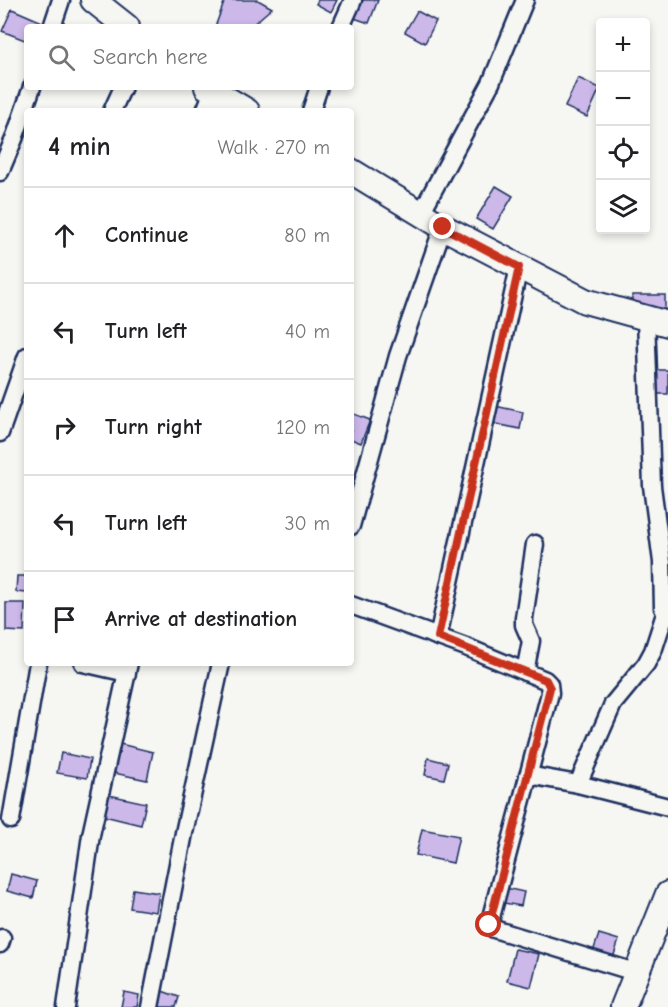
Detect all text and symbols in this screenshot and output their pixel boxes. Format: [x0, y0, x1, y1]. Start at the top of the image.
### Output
map controls [596, 18, 650, 234]
button: + [596, 18, 650, 72]
search box [24, 24, 354, 90]
icon: search [45, 41, 78, 74]
text: Search here [93, 44, 208, 70]
button: − [596, 72, 650, 126]
button: locate [596, 126, 650, 180]
text: 4 min [48, 132, 111, 162]
text: Walk · 270 m [217, 136, 330, 159]
button: layers [596, 180, 650, 234]
route end [429, 213, 455, 239]
icon: ahead [48, 219, 81, 252]
text: Continue [105, 222, 188, 248]
text: 80 m [284, 224, 330, 247]
icon: left [48, 315, 81, 348]
text: Turn left [105, 318, 187, 344]
text: 40 m [285, 320, 330, 343]
icon: right [48, 411, 81, 444]
text: Turn right [105, 414, 202, 440]
text: 120 m [276, 416, 330, 439]
icon: left [48, 507, 81, 540]
text: Turn left [105, 510, 187, 536]
text: 30 m [284, 512, 330, 535]
icon: arrive [48, 603, 81, 636]
text: Arrive at destination [105, 606, 297, 632]
route start [475, 911, 501, 937]

